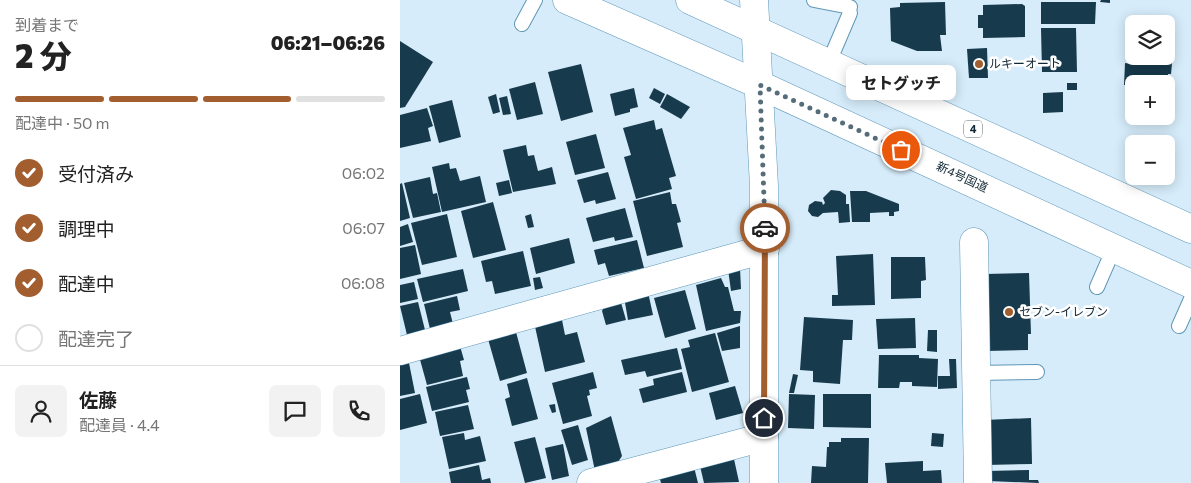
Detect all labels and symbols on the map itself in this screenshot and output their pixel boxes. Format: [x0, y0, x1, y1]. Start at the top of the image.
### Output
place label: ルキーオート [989, 56, 1061, 70]
marker: ルキーオート [973, 58, 985, 70]
callout: セトグッチ [846, 65, 956, 100]
road number: 4 [964, 120, 982, 138]
pin [880, 129, 922, 171]
street label: 新4号国道 [934, 158, 990, 194]
courier [740, 203, 790, 253]
place label: セブン-イレブン [1019, 304, 1108, 318]
marker: セブン-イレブン [1003, 306, 1015, 318]
pin [743, 397, 785, 439]

